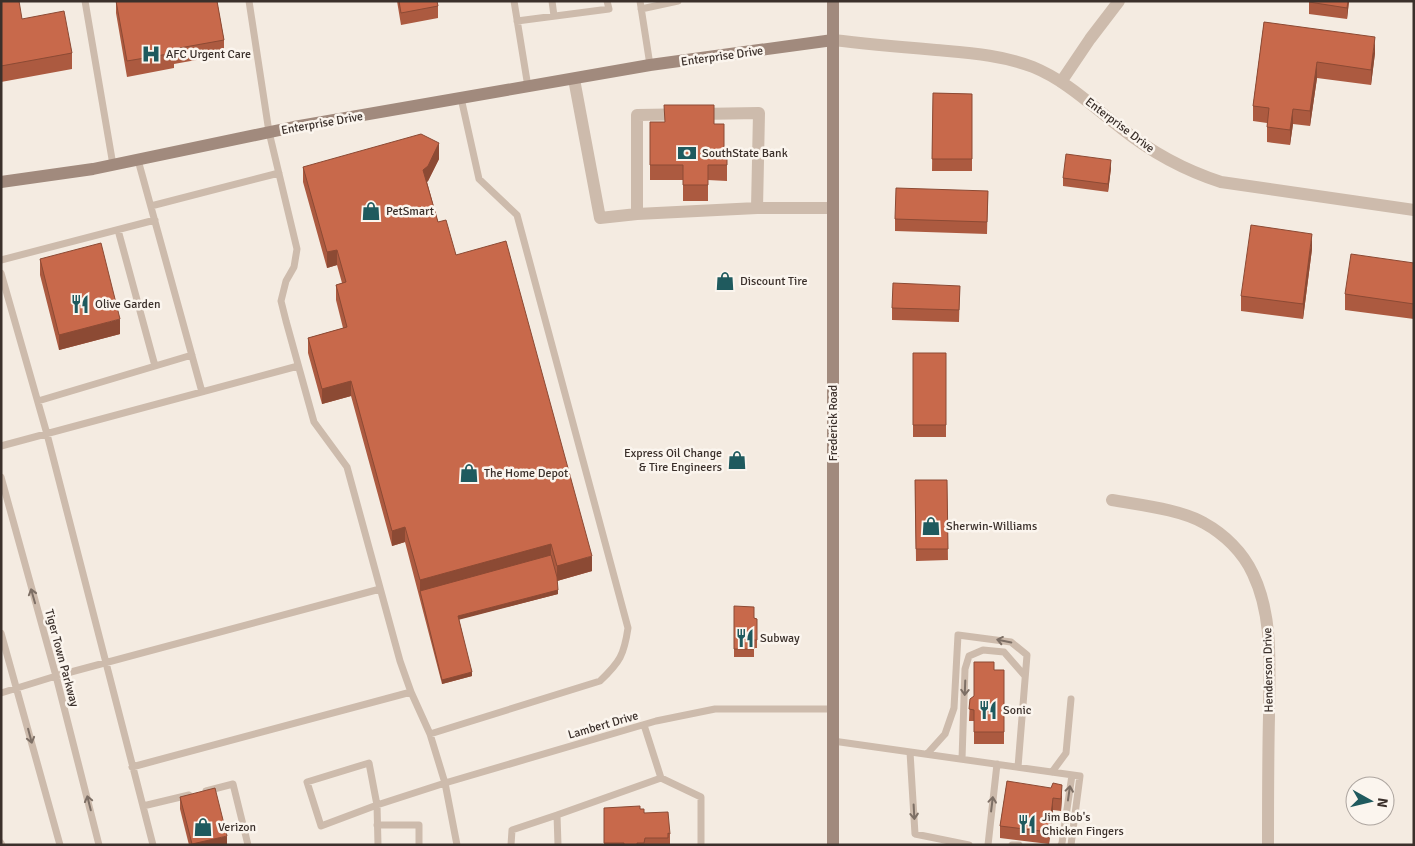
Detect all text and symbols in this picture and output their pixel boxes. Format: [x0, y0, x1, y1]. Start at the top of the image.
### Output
hospital icon: AFC Urgent Care [140, 43, 162, 65]
street label: Enterprise Drive [680, 43, 764, 70]
place label: AFC Urgent Care [166, 47, 251, 62]
street label: Enterprise Drive [1082, 94, 1157, 156]
street label: Enterprise Drive [280, 109, 364, 138]
bank icon: SouthState Bank [676, 142, 698, 164]
place label: SouthState Bank [702, 146, 788, 161]
shop icon: PetSmart [360, 200, 382, 222]
place label: PetSmart [386, 204, 434, 219]
shop icon: Discount Tire [714, 270, 736, 292]
place label: Discount Tire [740, 274, 807, 289]
restaurant icon: Olive Garden [69, 293, 91, 315]
place label: Olive Garden [95, 297, 160, 312]
street label: Frederick Road [826, 385, 841, 461]
place label: Express Oil Change & Tire Engineers [624, 446, 722, 475]
shop icon: Express Oil Change & Tire Engineers [726, 449, 748, 471]
shop icon: The Home Depot [458, 462, 480, 484]
place label: The Home Depot [484, 466, 568, 481]
shop icon: Sherwin-Williams [920, 515, 942, 537]
place label: Sherwin-Williams [946, 519, 1037, 534]
one-way arrow [28, 588, 38, 604]
street label: Tiger Town Parkway [41, 608, 82, 709]
restaurant icon: Subway [734, 627, 756, 649]
street label: Henderson Drive [1260, 627, 1277, 713]
place label: Subway [760, 631, 800, 646]
one-way arrow [996, 636, 1012, 646]
one-way arrow [960, 680, 969, 696]
restaurant icon: Sonic [977, 699, 999, 721]
place label: Sonic [1003, 703, 1032, 718]
street label: Lambert Drive [566, 708, 640, 743]
one-way arrow [26, 727, 35, 743]
north arrow [1345, 776, 1395, 826]
one-way arrow [1064, 785, 1074, 801]
one-way arrow [84, 795, 93, 811]
one-way arrow [988, 797, 998, 813]
text: N [1373, 797, 1391, 809]
one-way arrow [909, 804, 918, 820]
place label: Jim Bob's Chicken Fingers [1042, 810, 1124, 839]
restaurant icon: Jim Bob's Chicken Fingers [1016, 813, 1038, 835]
shop icon: Verizon [192, 816, 214, 838]
place label: Verizon [218, 820, 256, 835]

